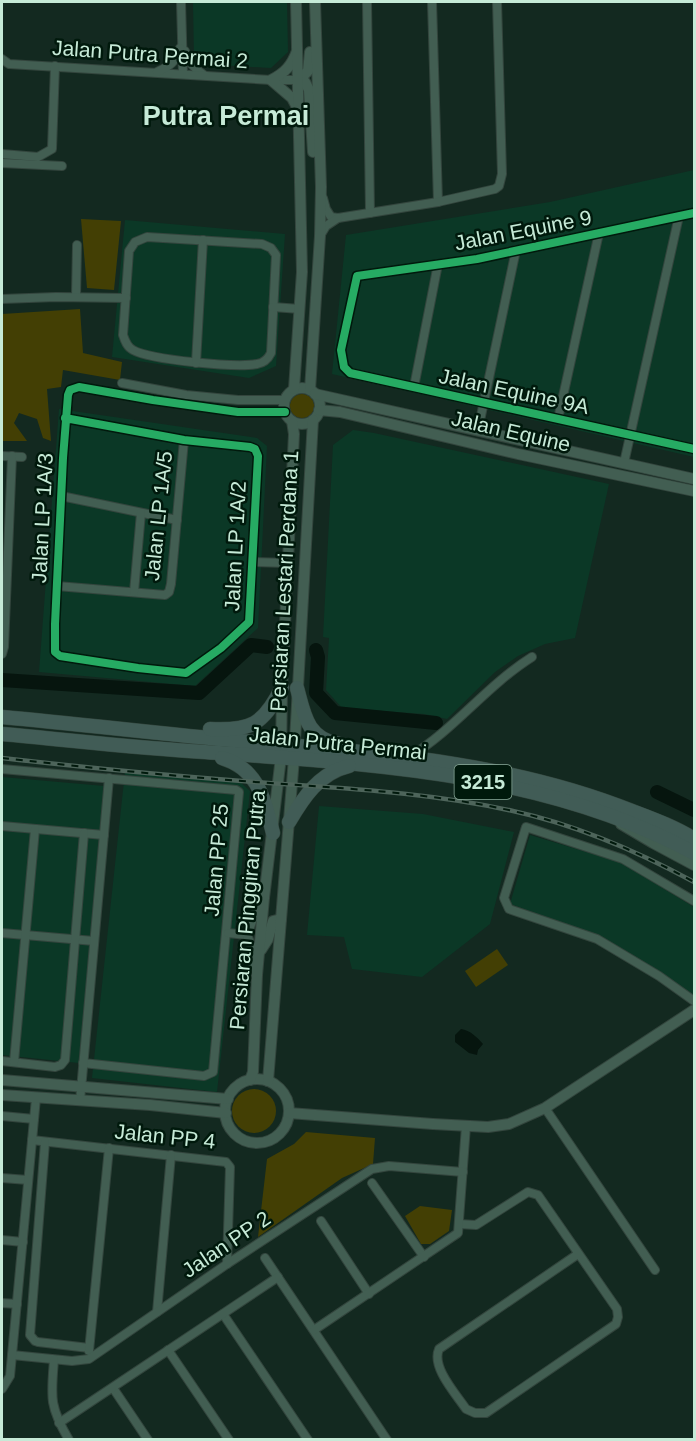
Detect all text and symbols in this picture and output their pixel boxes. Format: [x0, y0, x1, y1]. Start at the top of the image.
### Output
street label: Jalan Putra Permai 2 [51, 36, 249, 72]
district label: Putra Permai [143, 101, 309, 131]
street label: Jalan Equine 9 [453, 205, 593, 255]
street label: Jalan Equine 9A [437, 364, 591, 418]
street label: Jalan Equine [449, 406, 573, 456]
street label: Jalan LP 1A/5 [140, 450, 176, 582]
street label: Persiaran Lestari Perdana 1 [266, 450, 302, 712]
street label: Jalan LP 1A/3 [27, 452, 57, 584]
street label: Jalan LP 1A/2 [220, 480, 250, 612]
street label: Jalan Putra Permai [248, 722, 428, 764]
road number: 3215 [454, 765, 512, 799]
street label: Persiaran Pinggiran Putra [225, 789, 269, 1031]
street label: Jalan PP 25 [200, 803, 232, 917]
street label: Jalan PP 4 [113, 1119, 217, 1153]
street label: Jalan PP 2 [178, 1206, 274, 1282]

